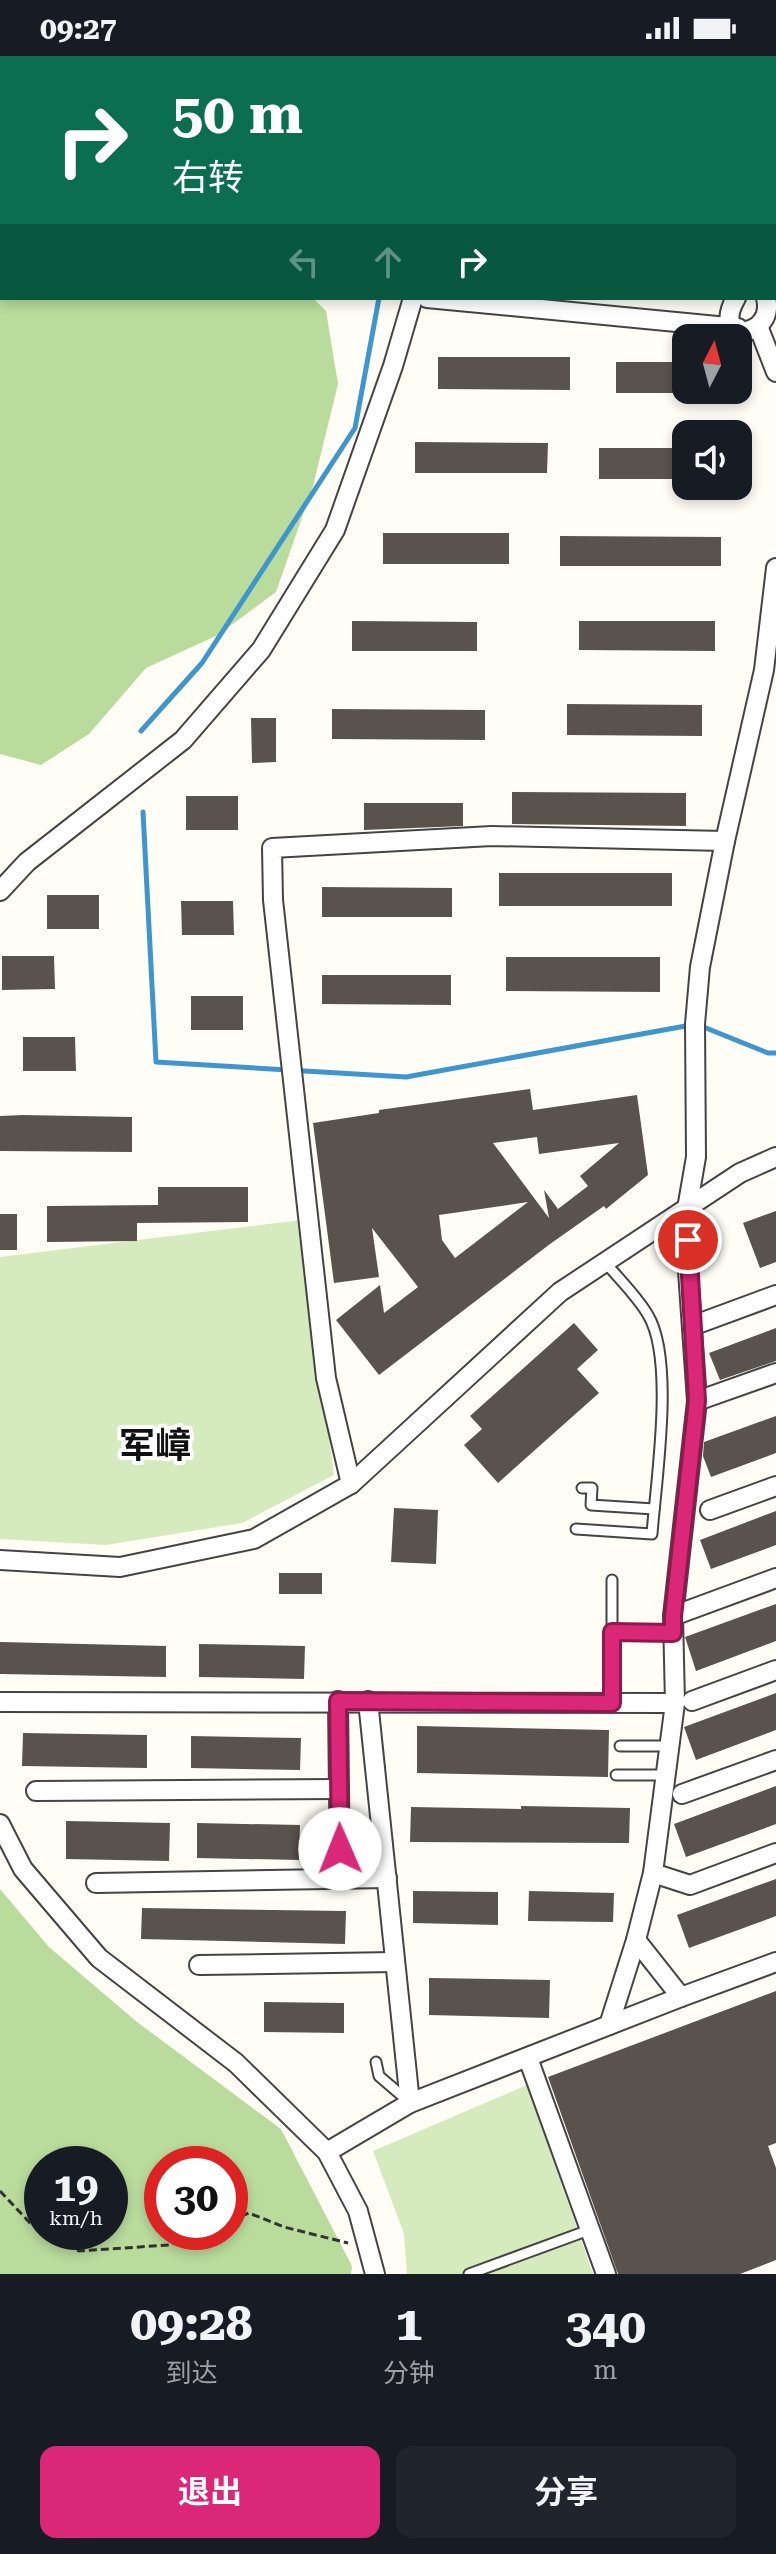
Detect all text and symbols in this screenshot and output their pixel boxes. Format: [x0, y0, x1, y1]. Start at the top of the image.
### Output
text: 09:27 [40, 11, 117, 46]
text: 50 m [172, 81, 303, 147]
icon: right [40, 88, 144, 192]
text: 右转 [172, 157, 244, 199]
icon: left [282, 240, 326, 284]
icon: ahead [366, 240, 410, 284]
icon: right [450, 240, 494, 284]
north arrow [672, 324, 752, 404]
map controls [672, 324, 752, 500]
button: sound [672, 420, 752, 500]
pin [654, 1206, 722, 1274]
icon: arrive [666, 1218, 710, 1262]
district label: 军嶂 [119, 1425, 191, 1467]
position arrow [298, 1807, 382, 1891]
speed limit sign: 30 [144, 2146, 248, 2250]
text: 19 [54, 2164, 98, 2211]
text: km/h [49, 2206, 103, 2230]
text: 09:28 [130, 2296, 253, 2352]
text: 1 [395, 2296, 422, 2352]
text: 340 [565, 2299, 646, 2355]
text: m [594, 2355, 617, 2385]
text: 到达 [165, 2358, 217, 2388]
text: 分钟 [383, 2358, 435, 2388]
button: 退出 [40, 2446, 380, 2538]
button: 分享 [396, 2446, 736, 2538]

